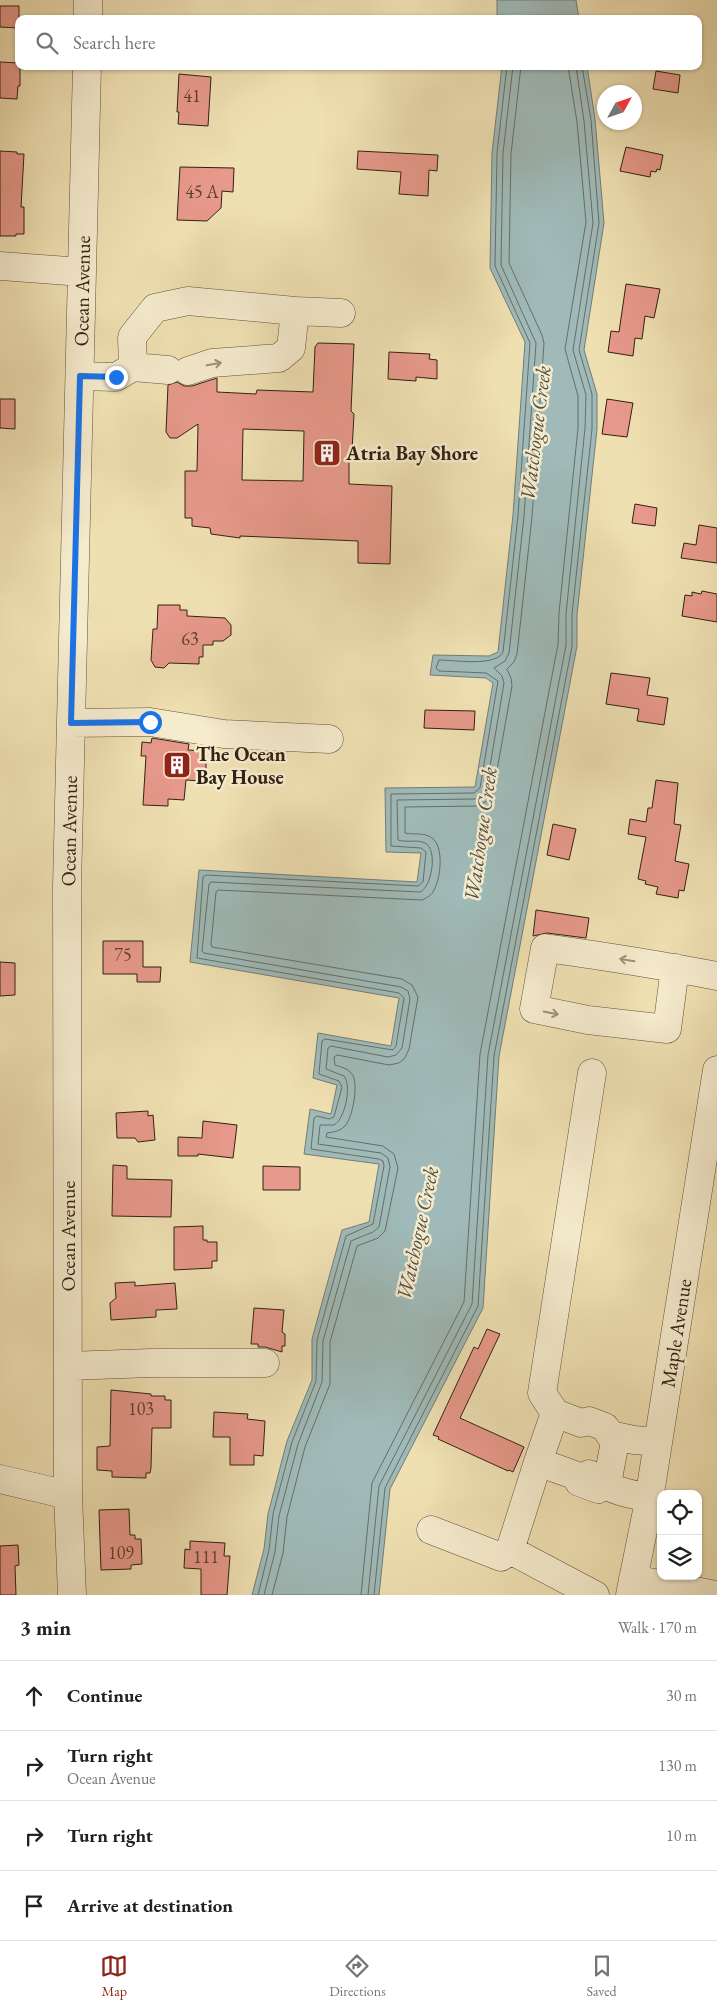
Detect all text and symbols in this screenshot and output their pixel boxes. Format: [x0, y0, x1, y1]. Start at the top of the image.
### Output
search box [15, 15, 702, 70]
icon: search [33, 29, 61, 57]
text: Search here [73, 30, 155, 55]
house number: 41 [183, 84, 201, 107]
north arrow [597, 85, 642, 130]
house number: 45 A [185, 180, 219, 203]
street label: Ocean Avenue [68, 235, 96, 347]
one-way arrow [206, 358, 222, 368]
water label: Watchogue Creek [513, 364, 557, 502]
route end [105, 366, 128, 389]
building icon: Atria Bay Shore [312, 438, 342, 468]
place label: Atria Bay Shore [345, 440, 478, 466]
house number: 63 [181, 627, 199, 650]
route start [139, 711, 162, 734]
place label: The Ocean Bay House [196, 741, 286, 790]
building icon: The Ocean Bay House [162, 750, 192, 780]
water label: Watchogue Creek [457, 765, 503, 903]
street label: Ocean Avenue [55, 775, 83, 887]
house number: 75 [114, 943, 132, 966]
one-way arrow [620, 954, 636, 964]
one-way arrow [543, 1008, 559, 1018]
water label: Watchogue Creek [390, 1164, 444, 1302]
street label: Ocean Avenue [55, 1180, 81, 1291]
street label: Maple Avenue [655, 1277, 697, 1389]
house number: 103 [128, 1397, 154, 1420]
map controls [657, 1490, 702, 1580]
button: locate [657, 1490, 702, 1535]
button: layers [657, 1535, 702, 1580]
house number: 109 [108, 1541, 134, 1564]
house number: 111 [193, 1545, 219, 1568]
text: 3 min [20, 1614, 71, 1641]
text: Walk · 170 m [618, 1617, 697, 1638]
icon: ahead [20, 1682, 48, 1710]
text: Continue [67, 1683, 142, 1708]
text: 30 m [666, 1685, 697, 1706]
text: Turn right [67, 1743, 153, 1768]
icon: right [20, 1752, 48, 1780]
text: 130 m [658, 1755, 697, 1776]
text: Ocean Avenue [67, 1768, 156, 1789]
icon: right [20, 1822, 48, 1850]
text: Turn right [67, 1823, 153, 1848]
text: 10 m [666, 1825, 697, 1846]
icon: arrive [20, 1892, 48, 1920]
text: Arrive at destination [67, 1893, 233, 1918]
tab: Map [100, 1952, 128, 2000]
tab: Directions [329, 1952, 386, 2000]
tab: Saved [587, 1952, 617, 2000]

